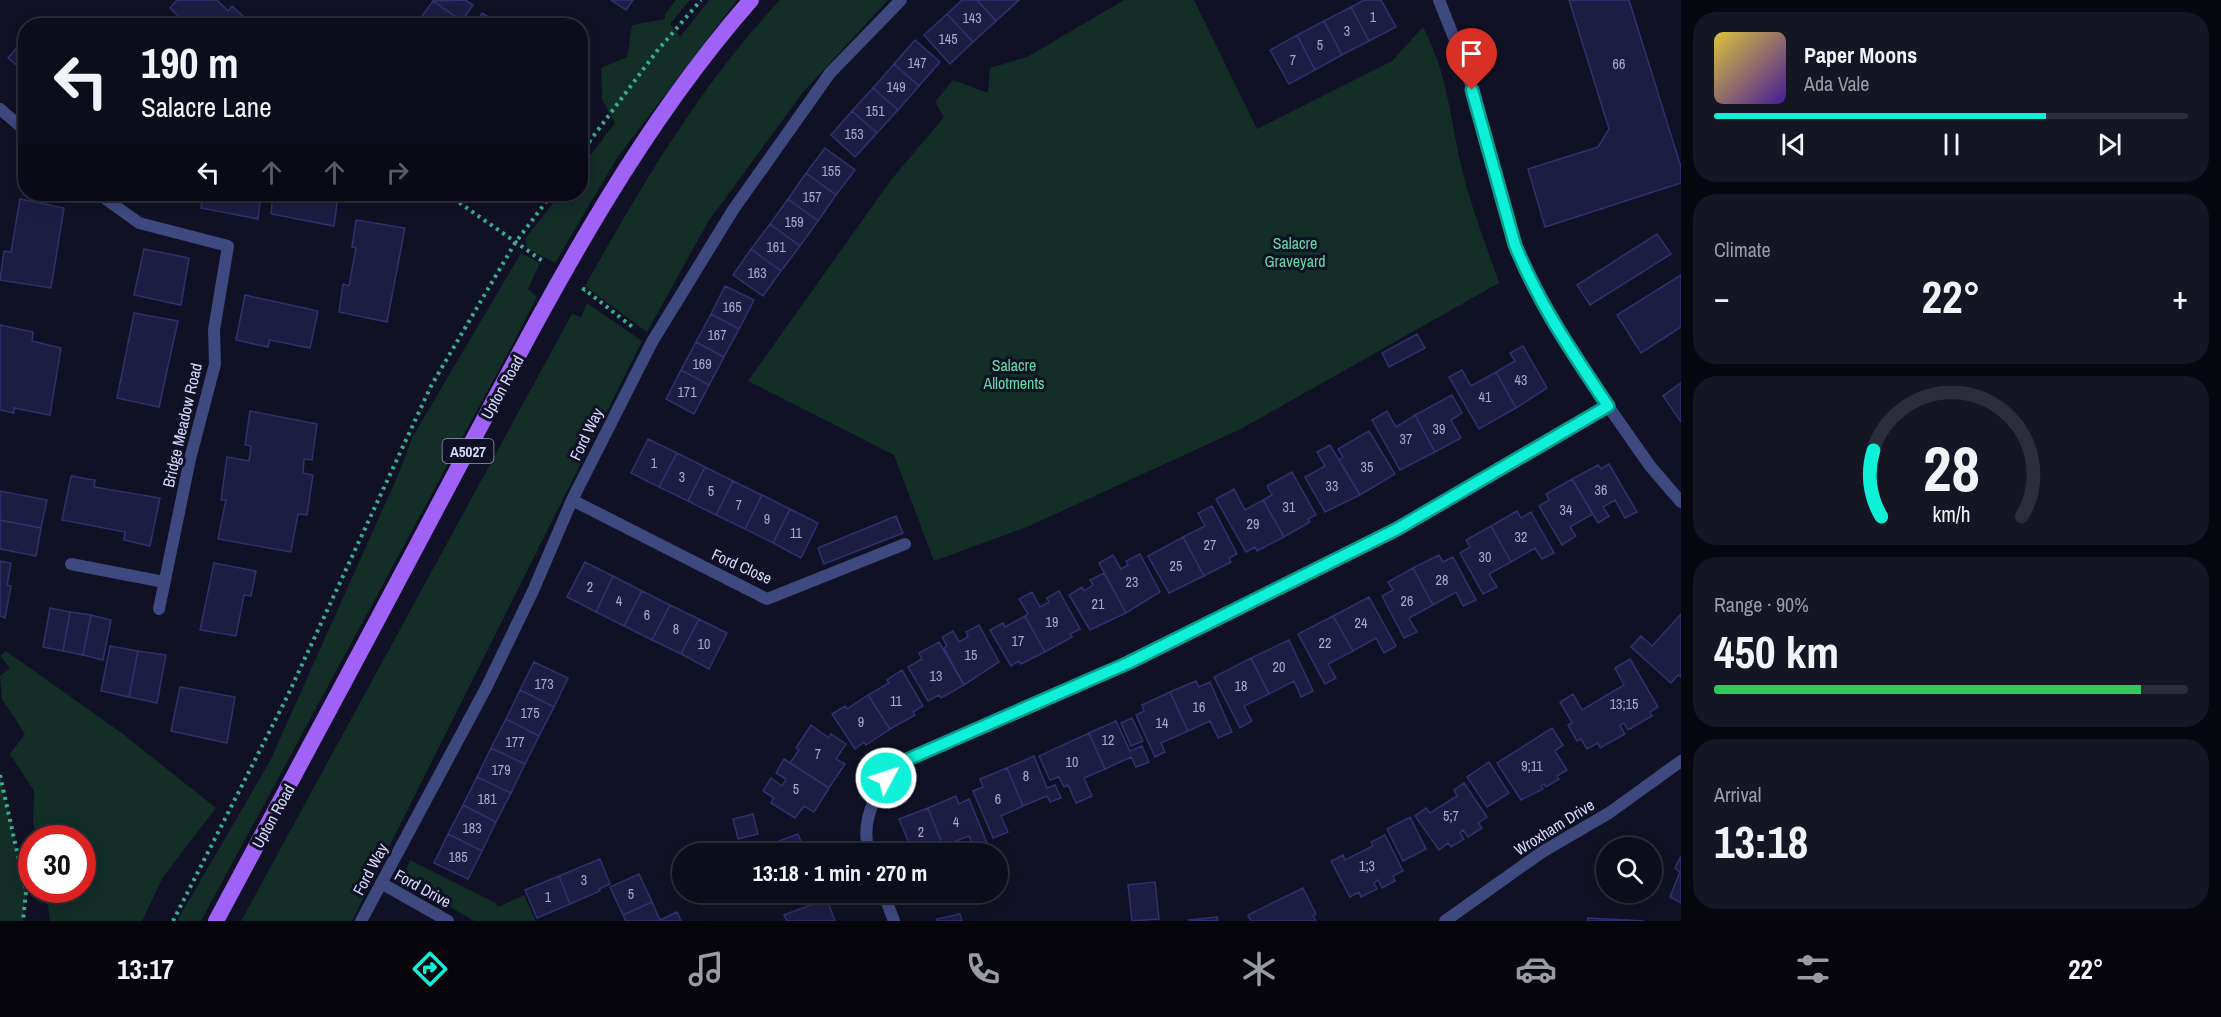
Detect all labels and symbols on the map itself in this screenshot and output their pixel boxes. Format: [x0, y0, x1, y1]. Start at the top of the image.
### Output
house number: 1 [1370, 8, 1377, 26]
house number: 143 [962, 9, 982, 27]
house number: 3 [1344, 22, 1350, 40]
pin [1446, 28, 1497, 90]
house number: 145 [938, 30, 958, 48]
house number: 5 [1317, 36, 1323, 54]
house number: 7 [1290, 51, 1296, 69]
house number: 147 [907, 54, 927, 72]
house number: 66 [1613, 55, 1625, 73]
house number: 149 [886, 78, 906, 96]
house number: 151 [865, 102, 885, 120]
house number: 153 [844, 125, 864, 143]
house number: 155 [821, 162, 841, 180]
house number: 157 [802, 188, 822, 206]
house number: 159 [784, 213, 804, 231]
park label: Salacre Graveyard [1264, 232, 1326, 272]
house number: 161 [766, 238, 786, 256]
house number: 163 [747, 264, 767, 282]
house number: 165 [722, 298, 742, 316]
house number: 167 [707, 326, 727, 344]
street label: Upton Road [475, 351, 529, 423]
park label: Salacre Allotments [982, 354, 1045, 394]
house number: 169 [692, 355, 712, 373]
street label: Bridge Meadow Road [157, 361, 207, 489]
house number: 43 [1515, 371, 1527, 389]
house number: 171 [677, 383, 697, 401]
house number: 41 [1479, 388, 1492, 406]
street label: Ford Way [564, 404, 608, 464]
house number: 39 [1433, 420, 1445, 438]
house number: 37 [1400, 430, 1412, 448]
road number: A5027 [442, 439, 494, 463]
house number: 1 [651, 454, 658, 472]
house number: 35 [1361, 458, 1373, 476]
house number: 3 [679, 468, 685, 486]
house number: 33 [1326, 477, 1338, 495]
house number: 36 [1595, 481, 1607, 499]
house number: 5 [708, 482, 714, 500]
house number: 7 [736, 496, 742, 514]
house number: 31 [1283, 498, 1296, 516]
house number: 34 [1560, 501, 1573, 519]
house number: 9 [764, 510, 770, 528]
house number: 29 [1247, 515, 1259, 533]
house number: 11 [790, 524, 803, 542]
house number: 32 [1515, 528, 1527, 546]
house number: 27 [1204, 536, 1216, 554]
street label: Ford Close [709, 543, 775, 589]
house number: 30 [1479, 548, 1491, 566]
house number: 25 [1170, 557, 1182, 575]
house number: 28 [1436, 571, 1448, 589]
house number: 23 [1126, 573, 1138, 591]
house number: 2 [587, 578, 593, 596]
house number: 4 [616, 592, 623, 610]
house number: 26 [1401, 592, 1413, 610]
house number: 21 [1092, 595, 1105, 613]
house number: 6 [644, 606, 650, 624]
house number: 19 [1046, 613, 1058, 631]
house number: 24 [1355, 614, 1368, 632]
house number: 8 [673, 620, 679, 638]
house number: 17 [1012, 632, 1024, 650]
house number: 22 [1319, 634, 1331, 652]
house number: 10 [698, 635, 710, 653]
house number: 15 [965, 646, 977, 664]
house number: 20 [1273, 658, 1285, 676]
house number: 13 [930, 667, 942, 685]
house number: 173 [534, 675, 554, 693]
house number: 18 [1235, 677, 1247, 695]
house number: 11 [890, 692, 903, 710]
house number: 13;15 [1610, 695, 1638, 713]
house number: 16 [1193, 698, 1205, 716]
house number: 175 [520, 704, 540, 722]
house number: 9 [858, 713, 864, 731]
house number: 14 [1156, 714, 1169, 732]
house number: 12 [1102, 731, 1114, 749]
house number: 177 [505, 733, 525, 751]
house number: 7 [815, 745, 821, 763]
position arrow [854, 746, 918, 810]
house number: 10 [1066, 753, 1078, 771]
house number: 9;11 [1521, 757, 1543, 775]
house number: 179 [491, 761, 511, 779]
house number: 8 [1023, 767, 1029, 785]
street label: Upton Road [246, 780, 300, 852]
house number: 5 [793, 780, 799, 798]
house number: 181 [477, 790, 497, 808]
house number: 6 [995, 790, 1001, 808]
street label: Wroxham Drive [1510, 794, 1598, 860]
house number: 5;7 [1443, 807, 1459, 825]
house number: 4 [953, 813, 960, 831]
house number: 183 [462, 819, 482, 837]
house number: 2 [918, 823, 924, 841]
speed limit sign: 30 [18, 825, 96, 903]
street label: Ford Way [347, 839, 393, 899]
house number: 185 [448, 848, 468, 866]
house number: 1;3 [1359, 857, 1375, 875]
street label: Ford Drive [391, 864, 455, 912]
house number: 3 [581, 871, 587, 889]
house number: 5 [628, 885, 634, 903]
house number: 1 [545, 888, 552, 906]

